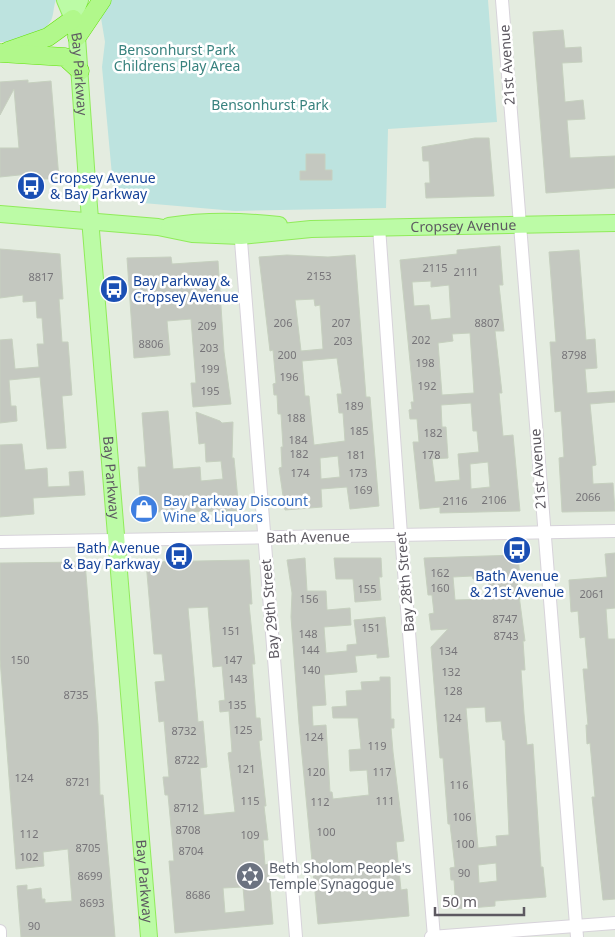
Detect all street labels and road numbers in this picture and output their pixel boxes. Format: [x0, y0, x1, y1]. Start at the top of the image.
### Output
street label: 21st Avenue [494, 24, 519, 106]
street label: Bay Parkway [67, 30, 92, 117]
street label: Cropsey Avenue [410, 215, 517, 236]
street label: 21st Avenue [525, 428, 550, 510]
street label: Bay Parkway [99, 435, 125, 521]
street label: Bath Avenue [266, 526, 350, 547]
street label: Bay 28th Street [391, 531, 418, 633]
street label: Bay 29th Street [256, 558, 283, 660]
street label: Bay Parkway [132, 839, 158, 924]

